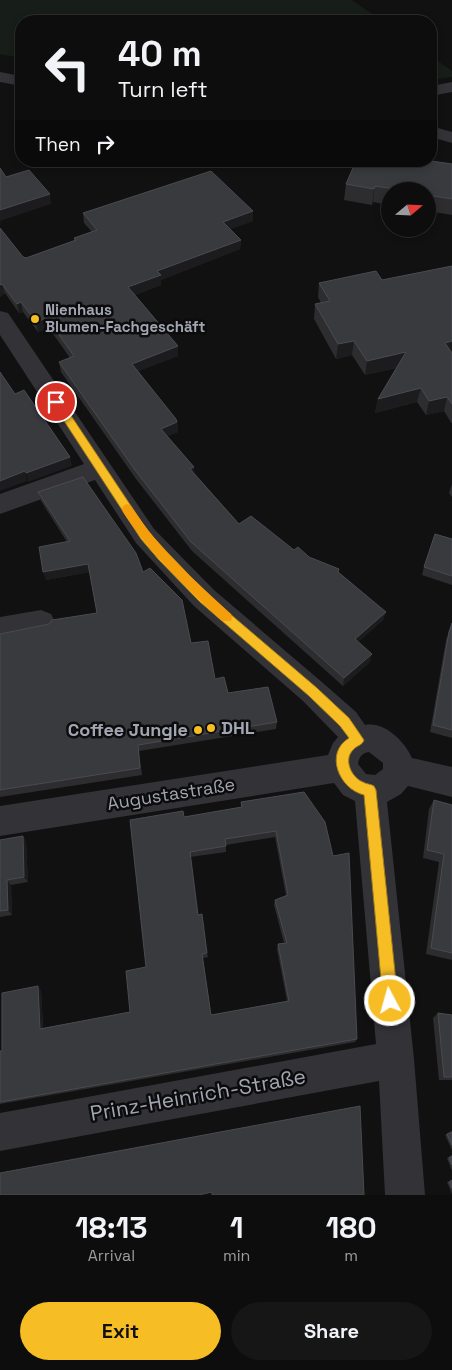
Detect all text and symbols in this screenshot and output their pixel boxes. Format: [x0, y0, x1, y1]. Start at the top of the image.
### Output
text: 40 m [118, 32, 202, 76]
icon: left [35, 35, 100, 100]
text: Turn left [118, 75, 208, 103]
icon: right [91, 130, 119, 158]
text: Then [35, 132, 81, 157]
north arrow [381, 182, 436, 238]
map controls [381, 182, 436, 237]
place label: Nienhaus Blumen-Fachgeschäft [45, 300, 205, 336]
marker: Nienhaus Blumen-Fachgeschäft [29, 313, 41, 325]
pin [35, 381, 77, 423]
icon: arrive [42, 388, 70, 416]
place label: DHL [221, 716, 255, 739]
place label: Coffee Jungle [68, 718, 188, 741]
marker: DHL [205, 722, 217, 734]
marker: Coffee Jungle [192, 724, 204, 736]
street label: Augustastraße [105, 772, 236, 815]
position arrow [363, 974, 415, 1026]
street label: Prinz-Heinrich-Straße [88, 1062, 308, 1127]
text: 18:13 [75, 1208, 148, 1247]
text: 1 [230, 1208, 243, 1247]
text: 180 [326, 1208, 377, 1247]
text: Arrival [88, 1245, 135, 1266]
text: min [223, 1245, 250, 1266]
text: m [344, 1245, 358, 1266]
button: Exit [20, 1302, 221, 1360]
button: Share [231, 1302, 432, 1360]

